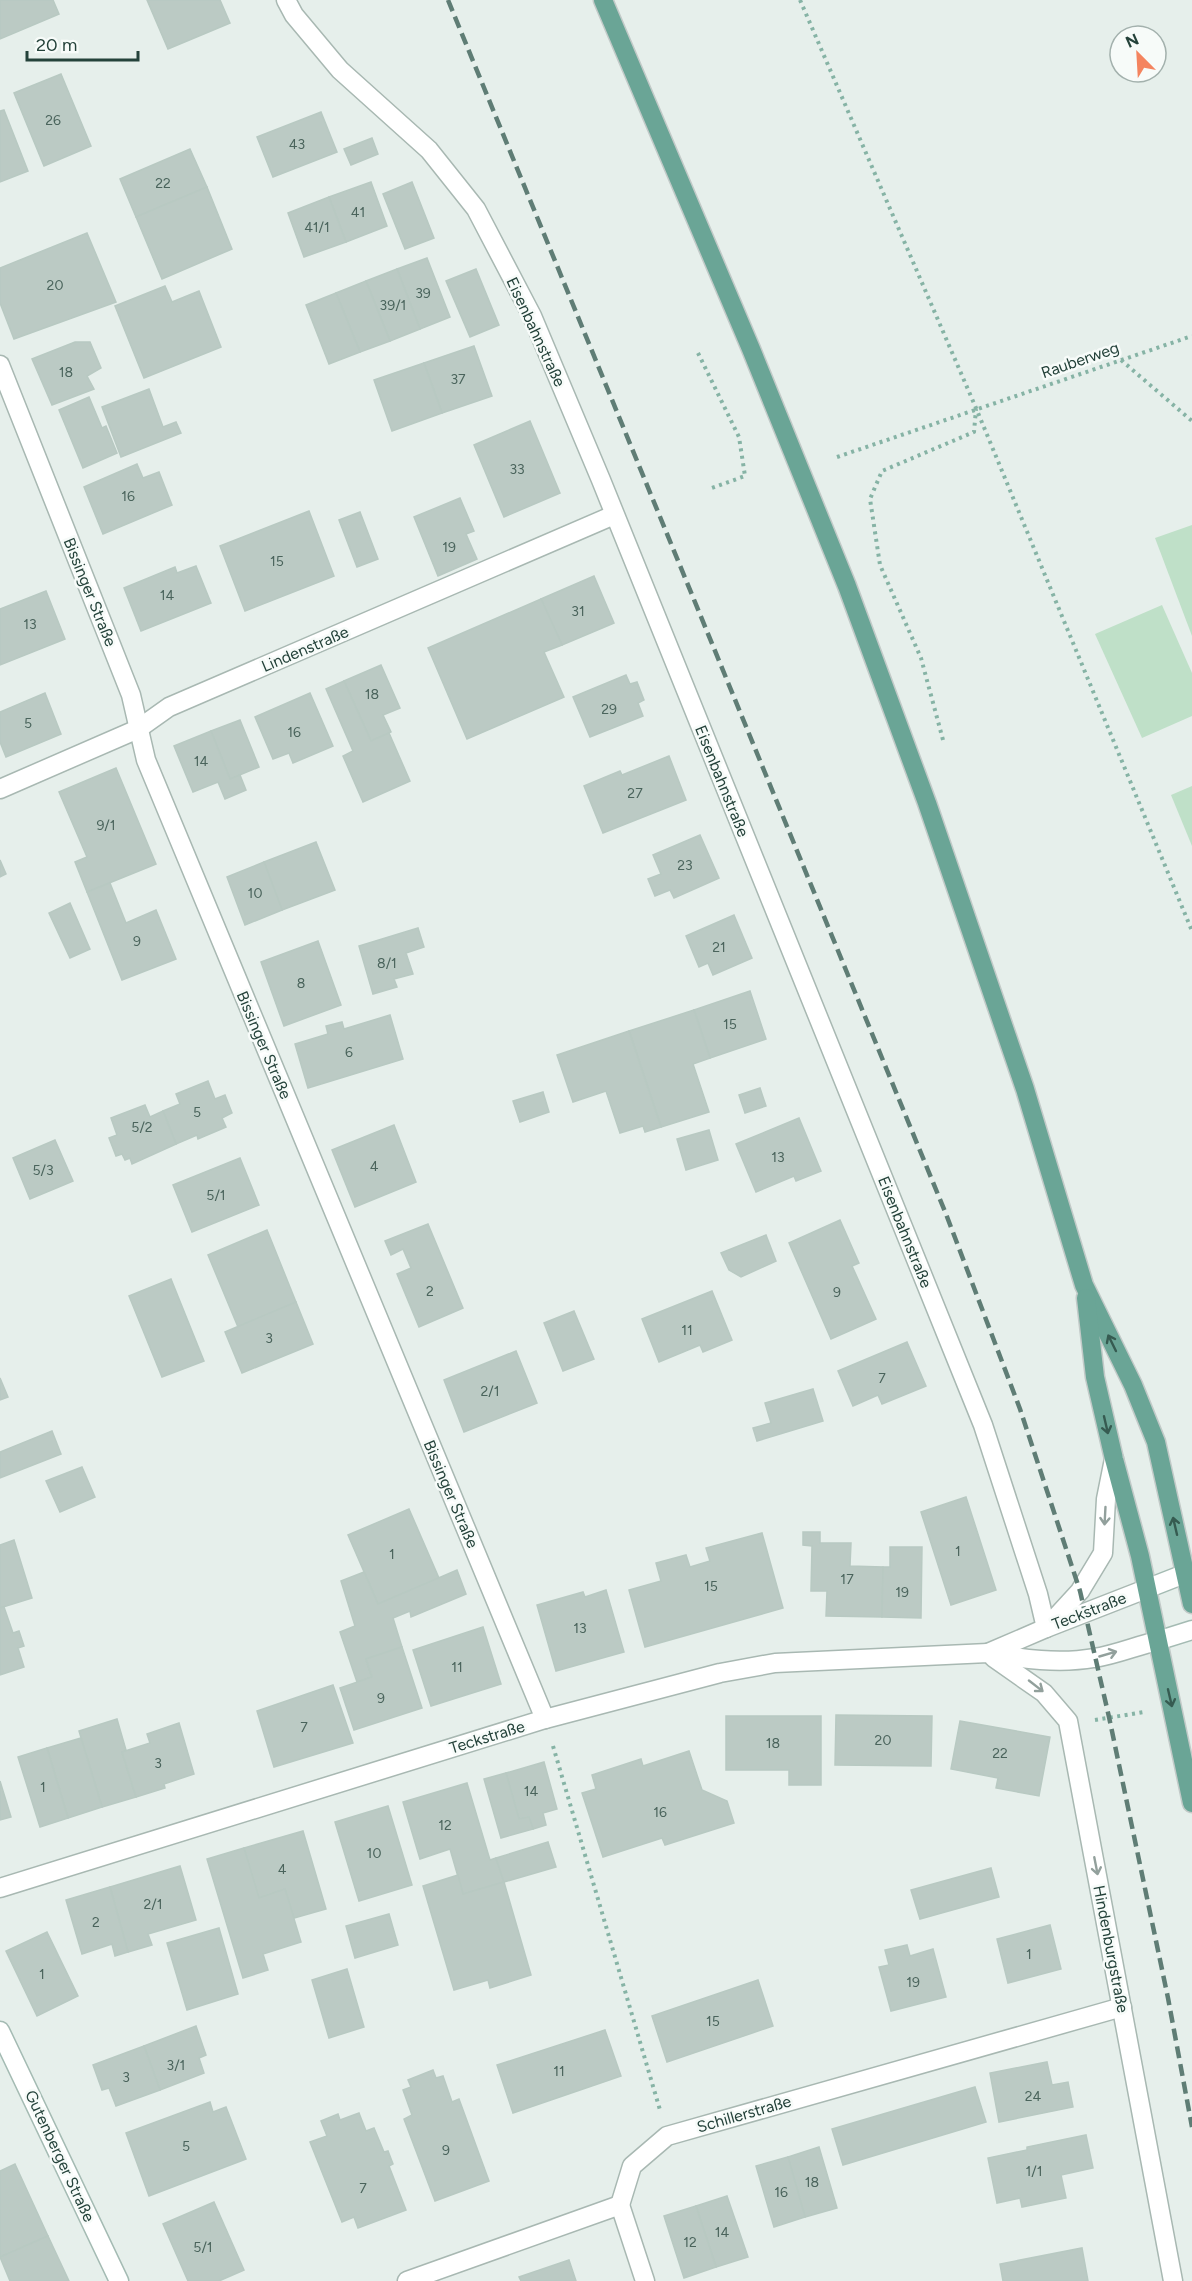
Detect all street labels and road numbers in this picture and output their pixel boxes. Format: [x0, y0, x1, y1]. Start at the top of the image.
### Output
street label: Eisenbahnstraße [502, 274, 570, 390]
street label: Rauberweg [1039, 338, 1121, 382]
street label: Bissinger Straße [60, 535, 121, 649]
street label: Lindenstraße [259, 622, 352, 676]
street label: Eisenbahnstraße [691, 722, 753, 840]
street label: Bissinger Straße [233, 988, 295, 1102]
street label: Eisenbahnstraße [874, 1173, 936, 1291]
street label: Bissinger Straße [420, 1437, 482, 1551]
street label: Teckstraße [1049, 1588, 1129, 1634]
street label: Teckstraße [447, 1716, 527, 1757]
street label: Hindenburgstraße [1089, 1884, 1133, 2015]
street label: Gutenberger Straße [21, 2087, 99, 2225]
street label: Schillerstraße [695, 2091, 794, 2137]

